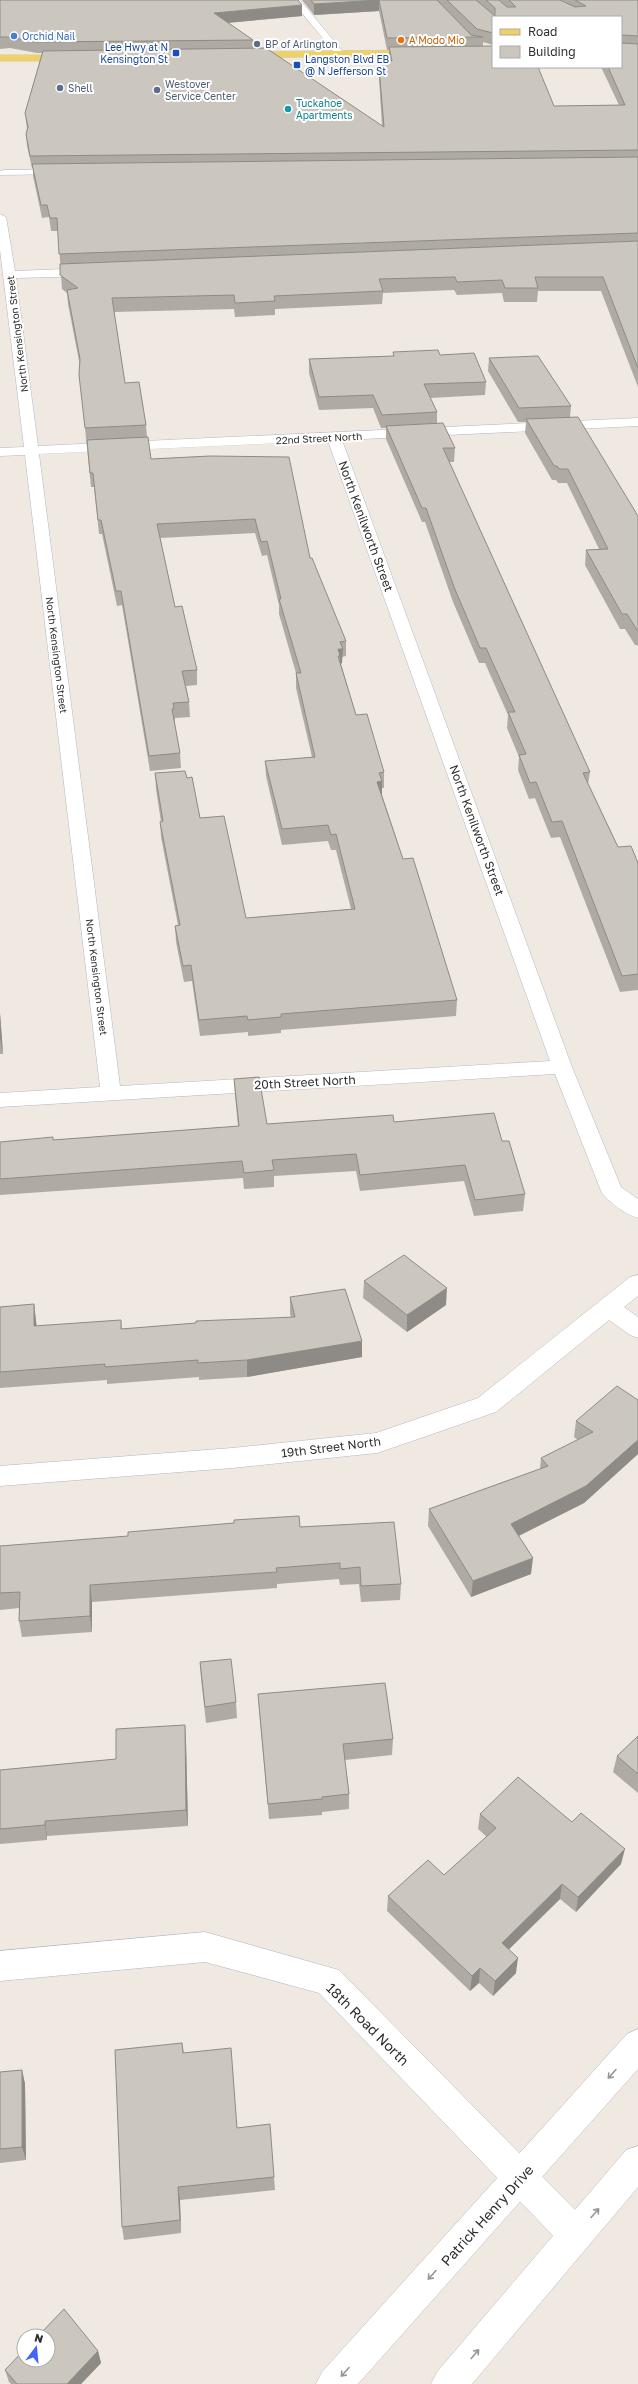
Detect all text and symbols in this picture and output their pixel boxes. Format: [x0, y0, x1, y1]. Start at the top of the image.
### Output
legend [492, 16, 622, 68]
text: Road [528, 24, 557, 39]
place label: Orchid Nail [22, 30, 75, 42]
marker: Orchid Nail [9, 31, 19, 41]
place label: A Modo Mio [409, 34, 465, 46]
marker: A Modo Mio [396, 35, 406, 45]
place label: BP of Arlington [265, 38, 338, 50]
marker: BP of Arlington [252, 39, 262, 49]
place label: Lee Hwy at N Kensington St [100, 41, 168, 65]
text: Building [528, 44, 576, 59]
marker: Lee Hwy at N Kensington St [171, 48, 181, 58]
place label: Langston Blvd EB @ N Jefferson St [305, 53, 390, 77]
marker: Langston Blvd EB @ N Jefferson St [292, 60, 302, 70]
place label: Westover Service Center [165, 78, 236, 102]
place label: Shell [68, 82, 93, 94]
marker: Shell [55, 83, 65, 93]
marker: Westover Service Center [152, 85, 162, 95]
place label: Tuckahoe Apartments [296, 97, 353, 121]
marker: Tuckahoe Apartments [283, 104, 293, 114]
street label: North Kensington Street [4, 275, 30, 393]
street label: 22nd Street North [276, 430, 362, 446]
street label: North Kenilworth Street [335, 459, 397, 594]
street label: North Kensington Street [44, 596, 70, 714]
street label: North Kenilworth Street [446, 763, 508, 898]
street label: North Kensington Street [84, 918, 110, 1036]
street label: 20th Street North [254, 1072, 356, 1092]
street label: 19th Street North [280, 1433, 382, 1461]
street label: 18th Road North [323, 1979, 413, 2069]
one-way arrow [607, 2069, 617, 2079]
street label: Patrick Henry Drive [437, 2161, 537, 2269]
one-way arrow [590, 2208, 599, 2218]
one-way arrow [427, 2270, 437, 2280]
north arrow [16, 2328, 56, 2368]
text: N [33, 2331, 45, 2345]
one-way arrow [470, 2349, 479, 2360]
one-way arrow [340, 2367, 350, 2377]

